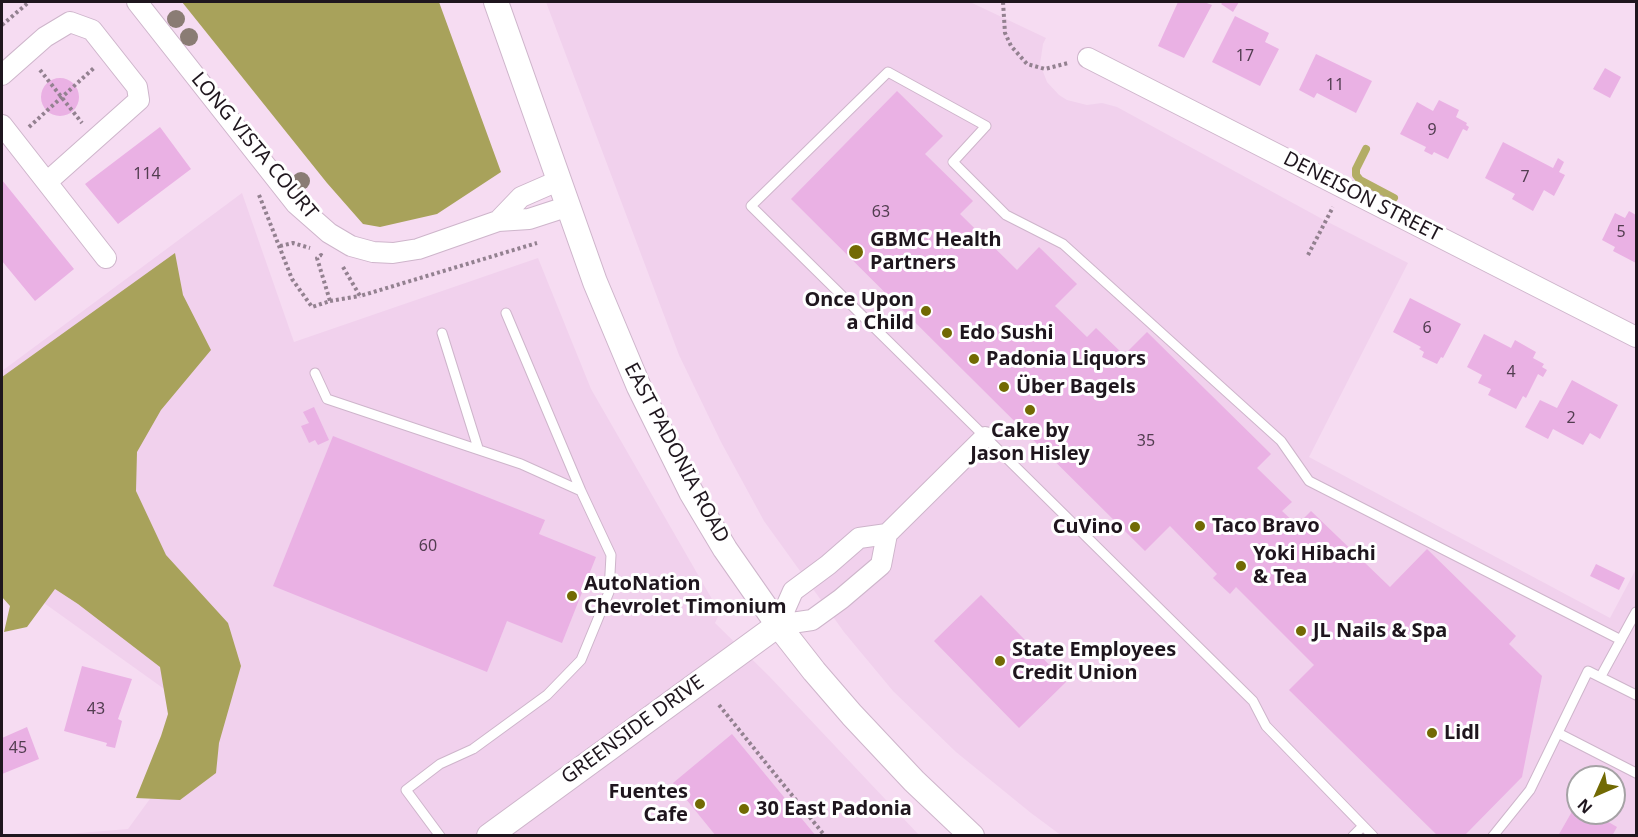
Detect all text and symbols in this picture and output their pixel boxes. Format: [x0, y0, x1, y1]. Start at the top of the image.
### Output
house number: 17 [1236, 46, 1254, 66]
street label: LONG VISTA COURT [186, 68, 322, 224]
house number: 11 [1326, 75, 1344, 95]
house number: 9 [1427, 120, 1437, 140]
street label: DENEISON STREET [1279, 147, 1445, 247]
house number: 114 [133, 164, 161, 184]
house number: 7 [1520, 167, 1530, 187]
house number: 63 [872, 202, 890, 222]
house number: 5 [1616, 222, 1626, 242]
place label: GBMC Health Partners [870, 228, 1002, 275]
marker: GBMC Health Partners [847, 243, 865, 261]
place label: Once Upon a Child [804, 288, 914, 335]
marker: Once Upon a Child [919, 304, 933, 318]
house number: 6 [1422, 318, 1432, 338]
place label: Edo Sushi [959, 321, 1054, 345]
marker: Edo Sushi [940, 326, 954, 340]
place label: Padonia Liquors [986, 347, 1146, 371]
marker: Padonia Liquors [967, 352, 981, 366]
street label: EAST PADONIA ROAD [618, 359, 734, 547]
house number: 4 [1506, 362, 1516, 382]
place label: Über Bagels [1016, 375, 1136, 399]
marker: Über Bagels [997, 380, 1011, 394]
marker: Cake by Jason Hisley [1023, 403, 1037, 417]
house number: 2 [1566, 408, 1576, 428]
place label: Cake by Jason Hisley [970, 419, 1090, 466]
house number: 35 [1137, 431, 1155, 451]
place label: Taco Bravo [1212, 514, 1320, 538]
place label: CuVino [1053, 515, 1123, 539]
marker: Taco Bravo [1193, 519, 1207, 533]
marker: CuVino [1128, 520, 1142, 534]
house number: 60 [419, 536, 437, 556]
place label: Yoki Hibachi & Tea [1253, 542, 1376, 589]
marker: Yoki Hibachi & Tea [1234, 559, 1248, 573]
place label: AutoNation Chevrolet Timonium [584, 572, 787, 619]
marker: AutoNation Chevrolet Timonium [565, 589, 579, 603]
place label: JL Nails & Spa [1313, 619, 1447, 643]
marker: JL Nails & Spa [1294, 624, 1308, 638]
place label: State Employees Credit Union [1012, 638, 1176, 685]
marker: State Employees Credit Union [993, 654, 1007, 668]
street label: GREENSIDE DRIVE [557, 670, 709, 790]
house number: 43 [87, 699, 105, 719]
place label: Lidl [1444, 721, 1480, 745]
marker: Lidl [1425, 726, 1439, 740]
house number: 45 [9, 738, 27, 758]
north arrow [1566, 765, 1626, 825]
place label: Fuentes Cafe [608, 780, 688, 827]
text: N [1572, 794, 1597, 819]
marker: Fuentes Cafe [693, 797, 707, 811]
place label: 30 East Padonia [756, 797, 912, 821]
marker: 30 East Padonia [737, 802, 751, 816]

